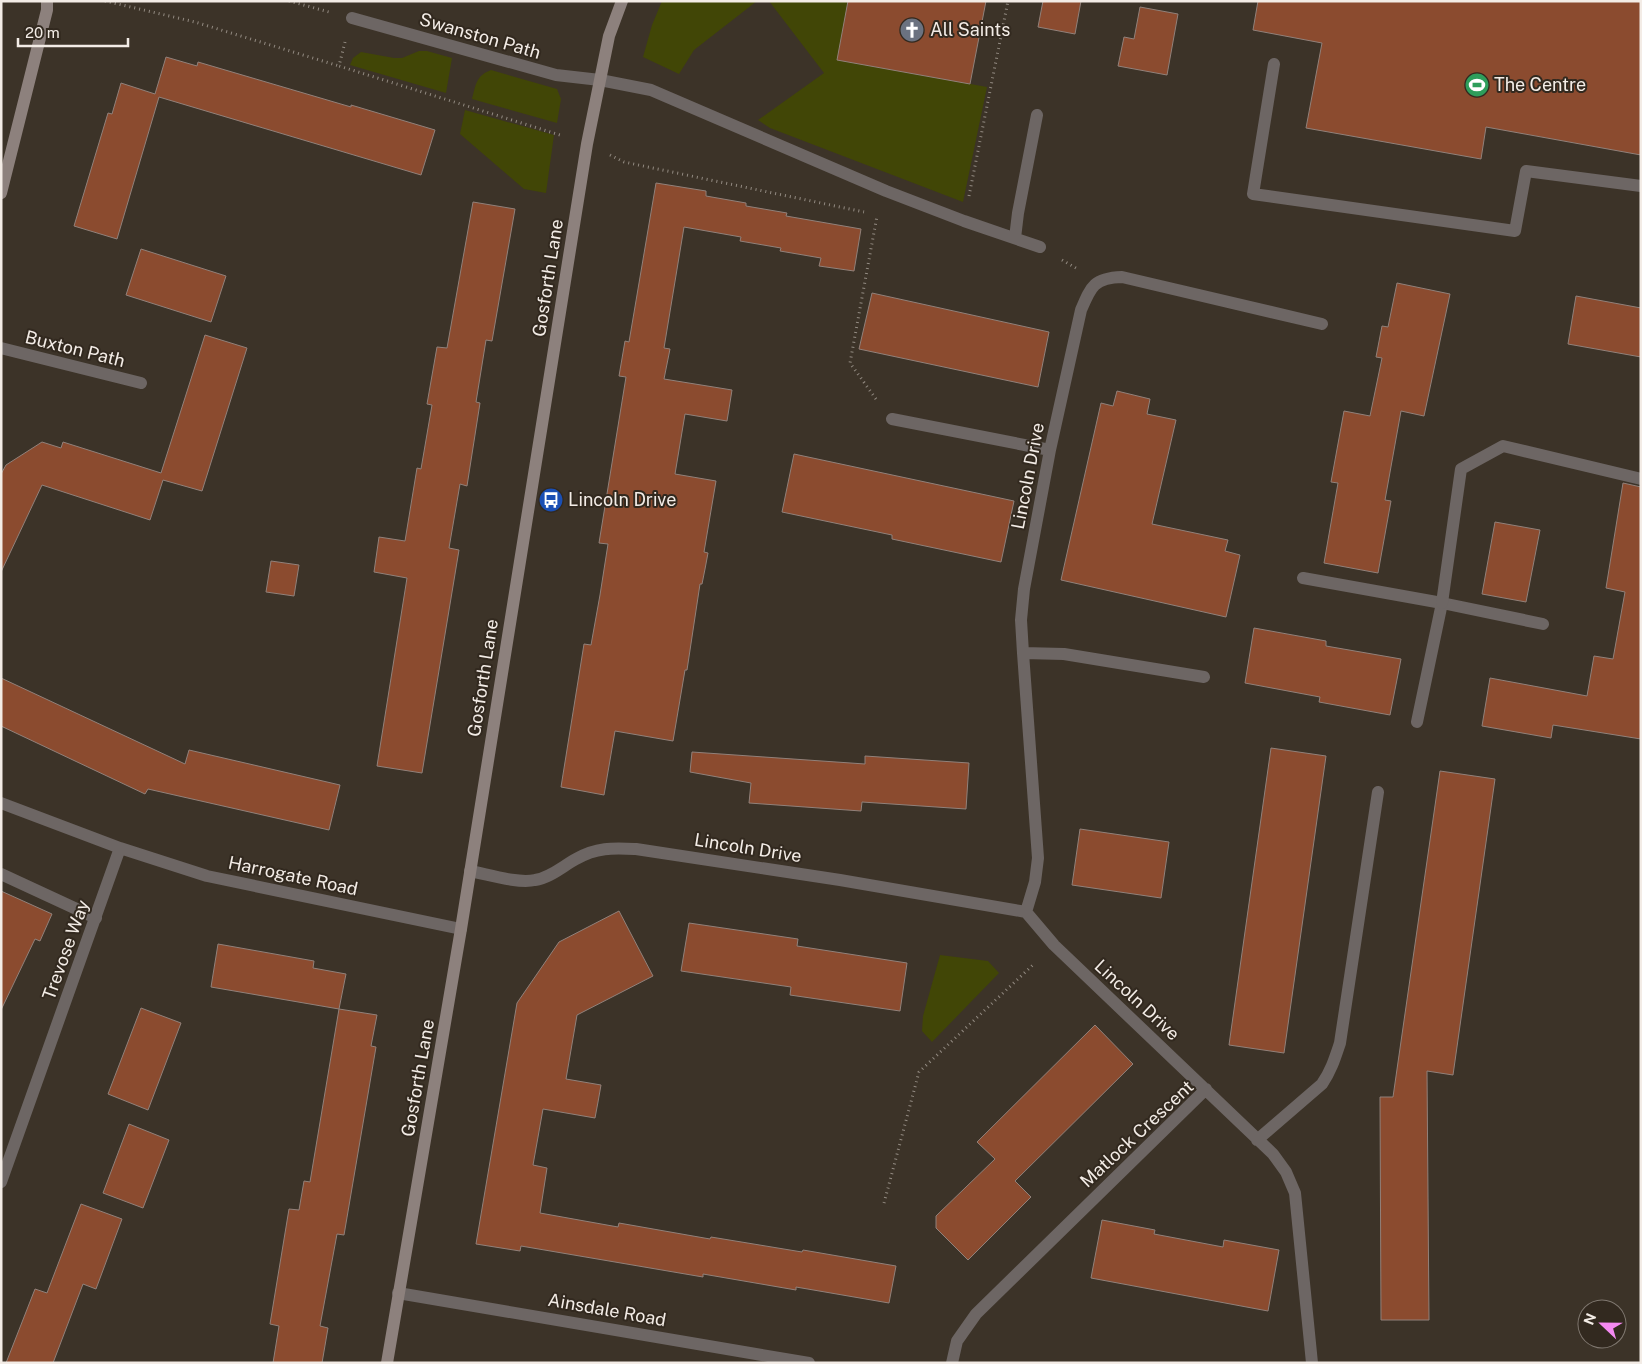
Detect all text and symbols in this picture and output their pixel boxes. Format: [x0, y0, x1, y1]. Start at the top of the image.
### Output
street label: Swanston Path [417, 8, 543, 63]
scale bar [18, 15, 128, 47]
church icon: All Saints [899, 17, 925, 43]
place label: All Saints [930, 19, 1010, 40]
text: 20 m [25, 24, 60, 41]
sports icon: The Centre [1464, 72, 1490, 98]
place label: The Centre [1494, 74, 1586, 95]
street label: Gosforth Lane [528, 218, 567, 338]
street label: Buxton Path [23, 326, 127, 371]
street label: Lincoln Drive [1007, 421, 1048, 531]
bus stop icon: Lincoln Drive [538, 487, 564, 513]
place label: Lincoln Drive [568, 489, 676, 510]
street label: Gosforth Lane [463, 618, 502, 738]
street label: Lincoln Drive [693, 829, 803, 866]
street label: Harrogate Road [226, 852, 360, 900]
street label: Trevose Way [38, 897, 93, 1003]
street label: Lincoln Drive [1091, 955, 1184, 1044]
street label: Gosforth Lane [397, 1018, 438, 1138]
street label: Matlock Crescent [1076, 1076, 1198, 1192]
street label: Ainsdale Road [546, 1289, 668, 1330]
north arrow [1577, 1299, 1627, 1349]
text: N [1580, 1311, 1599, 1327]

